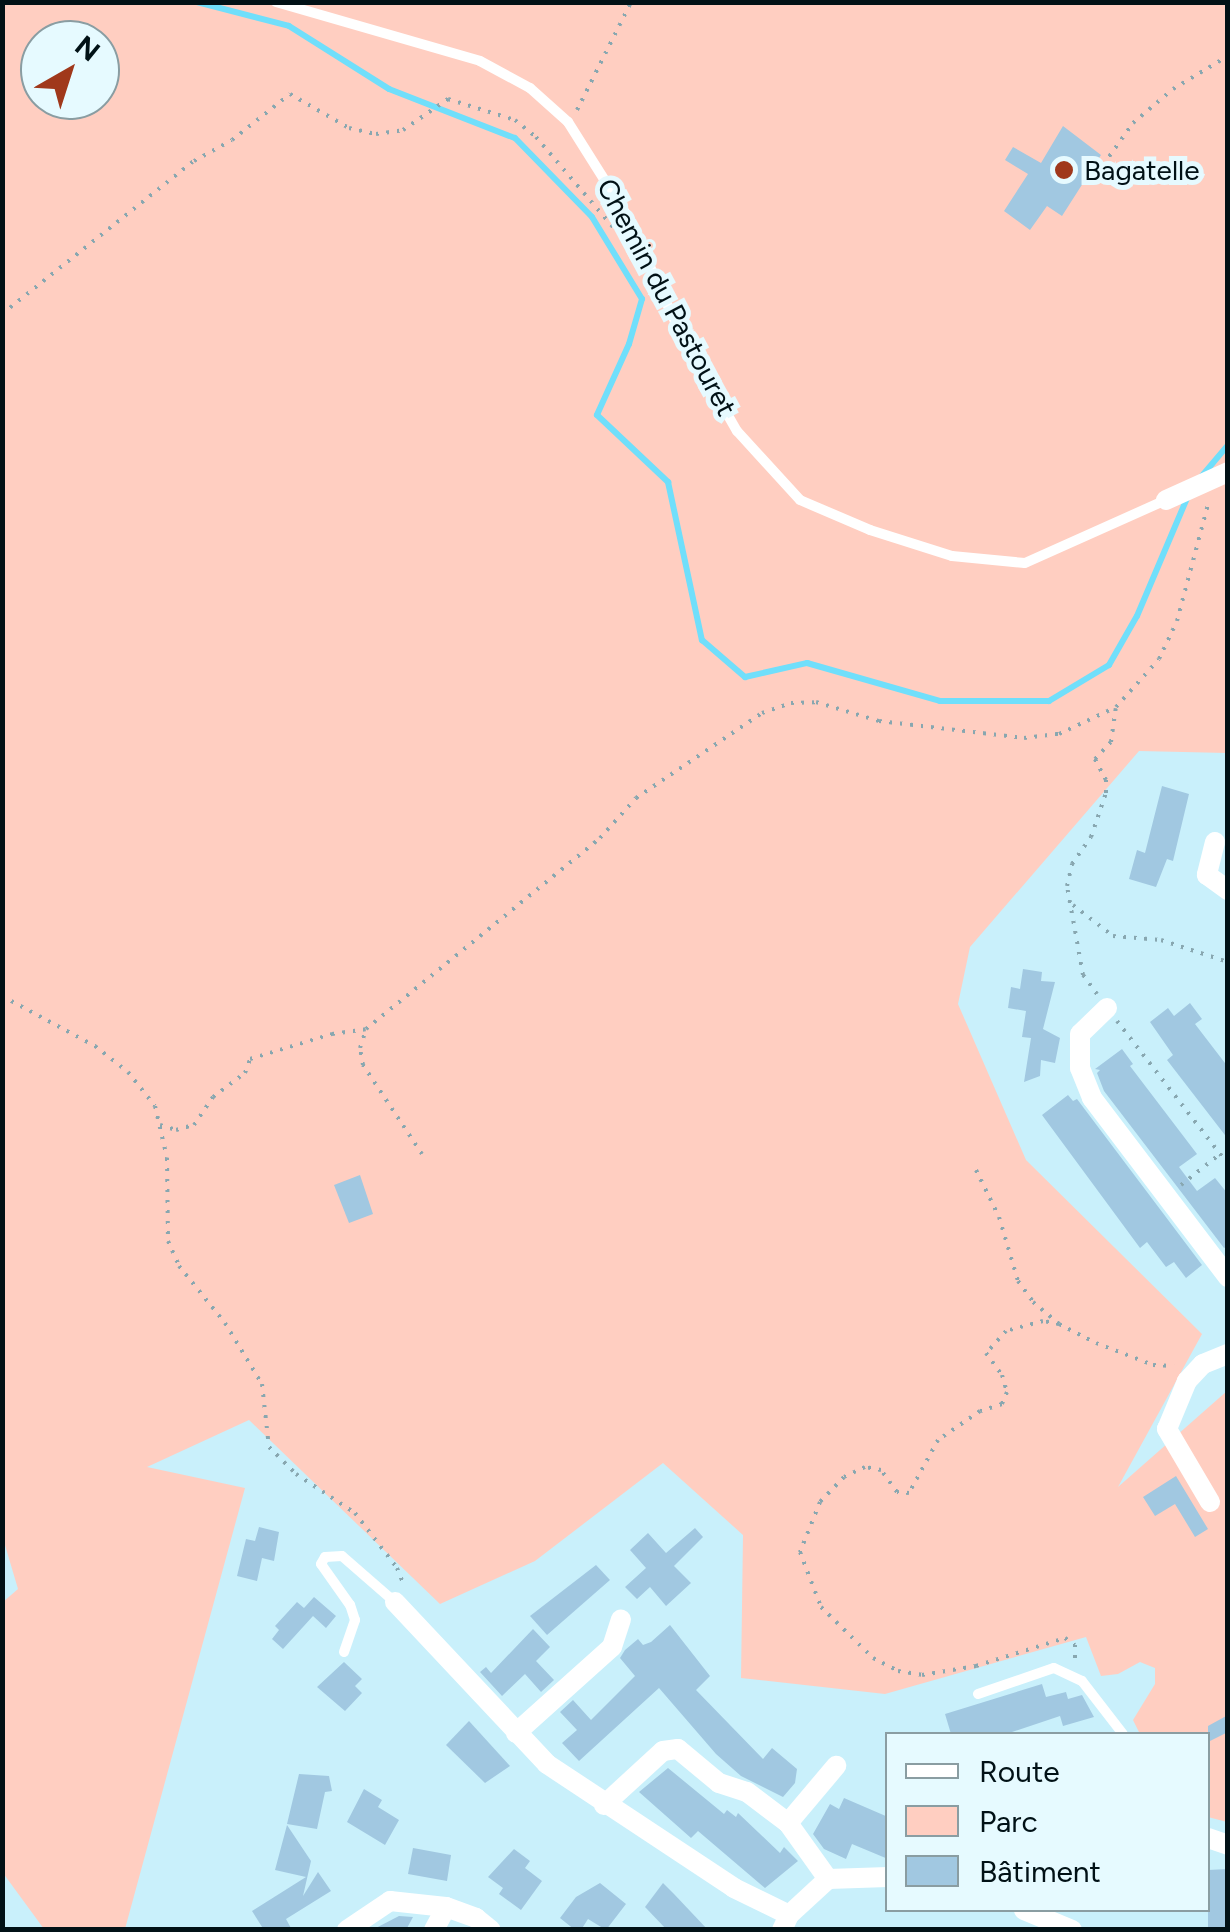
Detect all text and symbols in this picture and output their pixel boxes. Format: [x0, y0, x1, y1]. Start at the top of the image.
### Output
north arrow [20, 20, 120, 120]
text: N [69, 28, 107, 68]
place label: Bagatelle [1084, 153, 1200, 187]
marker: Bagatelle [1053, 159, 1075, 181]
street label: Chemin du Pastouret [590, 173, 744, 421]
legend [885, 1732, 1210, 1912]
text: Route [979, 1753, 1060, 1790]
text: Parc [979, 1803, 1038, 1840]
text: Bâtiment [979, 1853, 1101, 1890]

